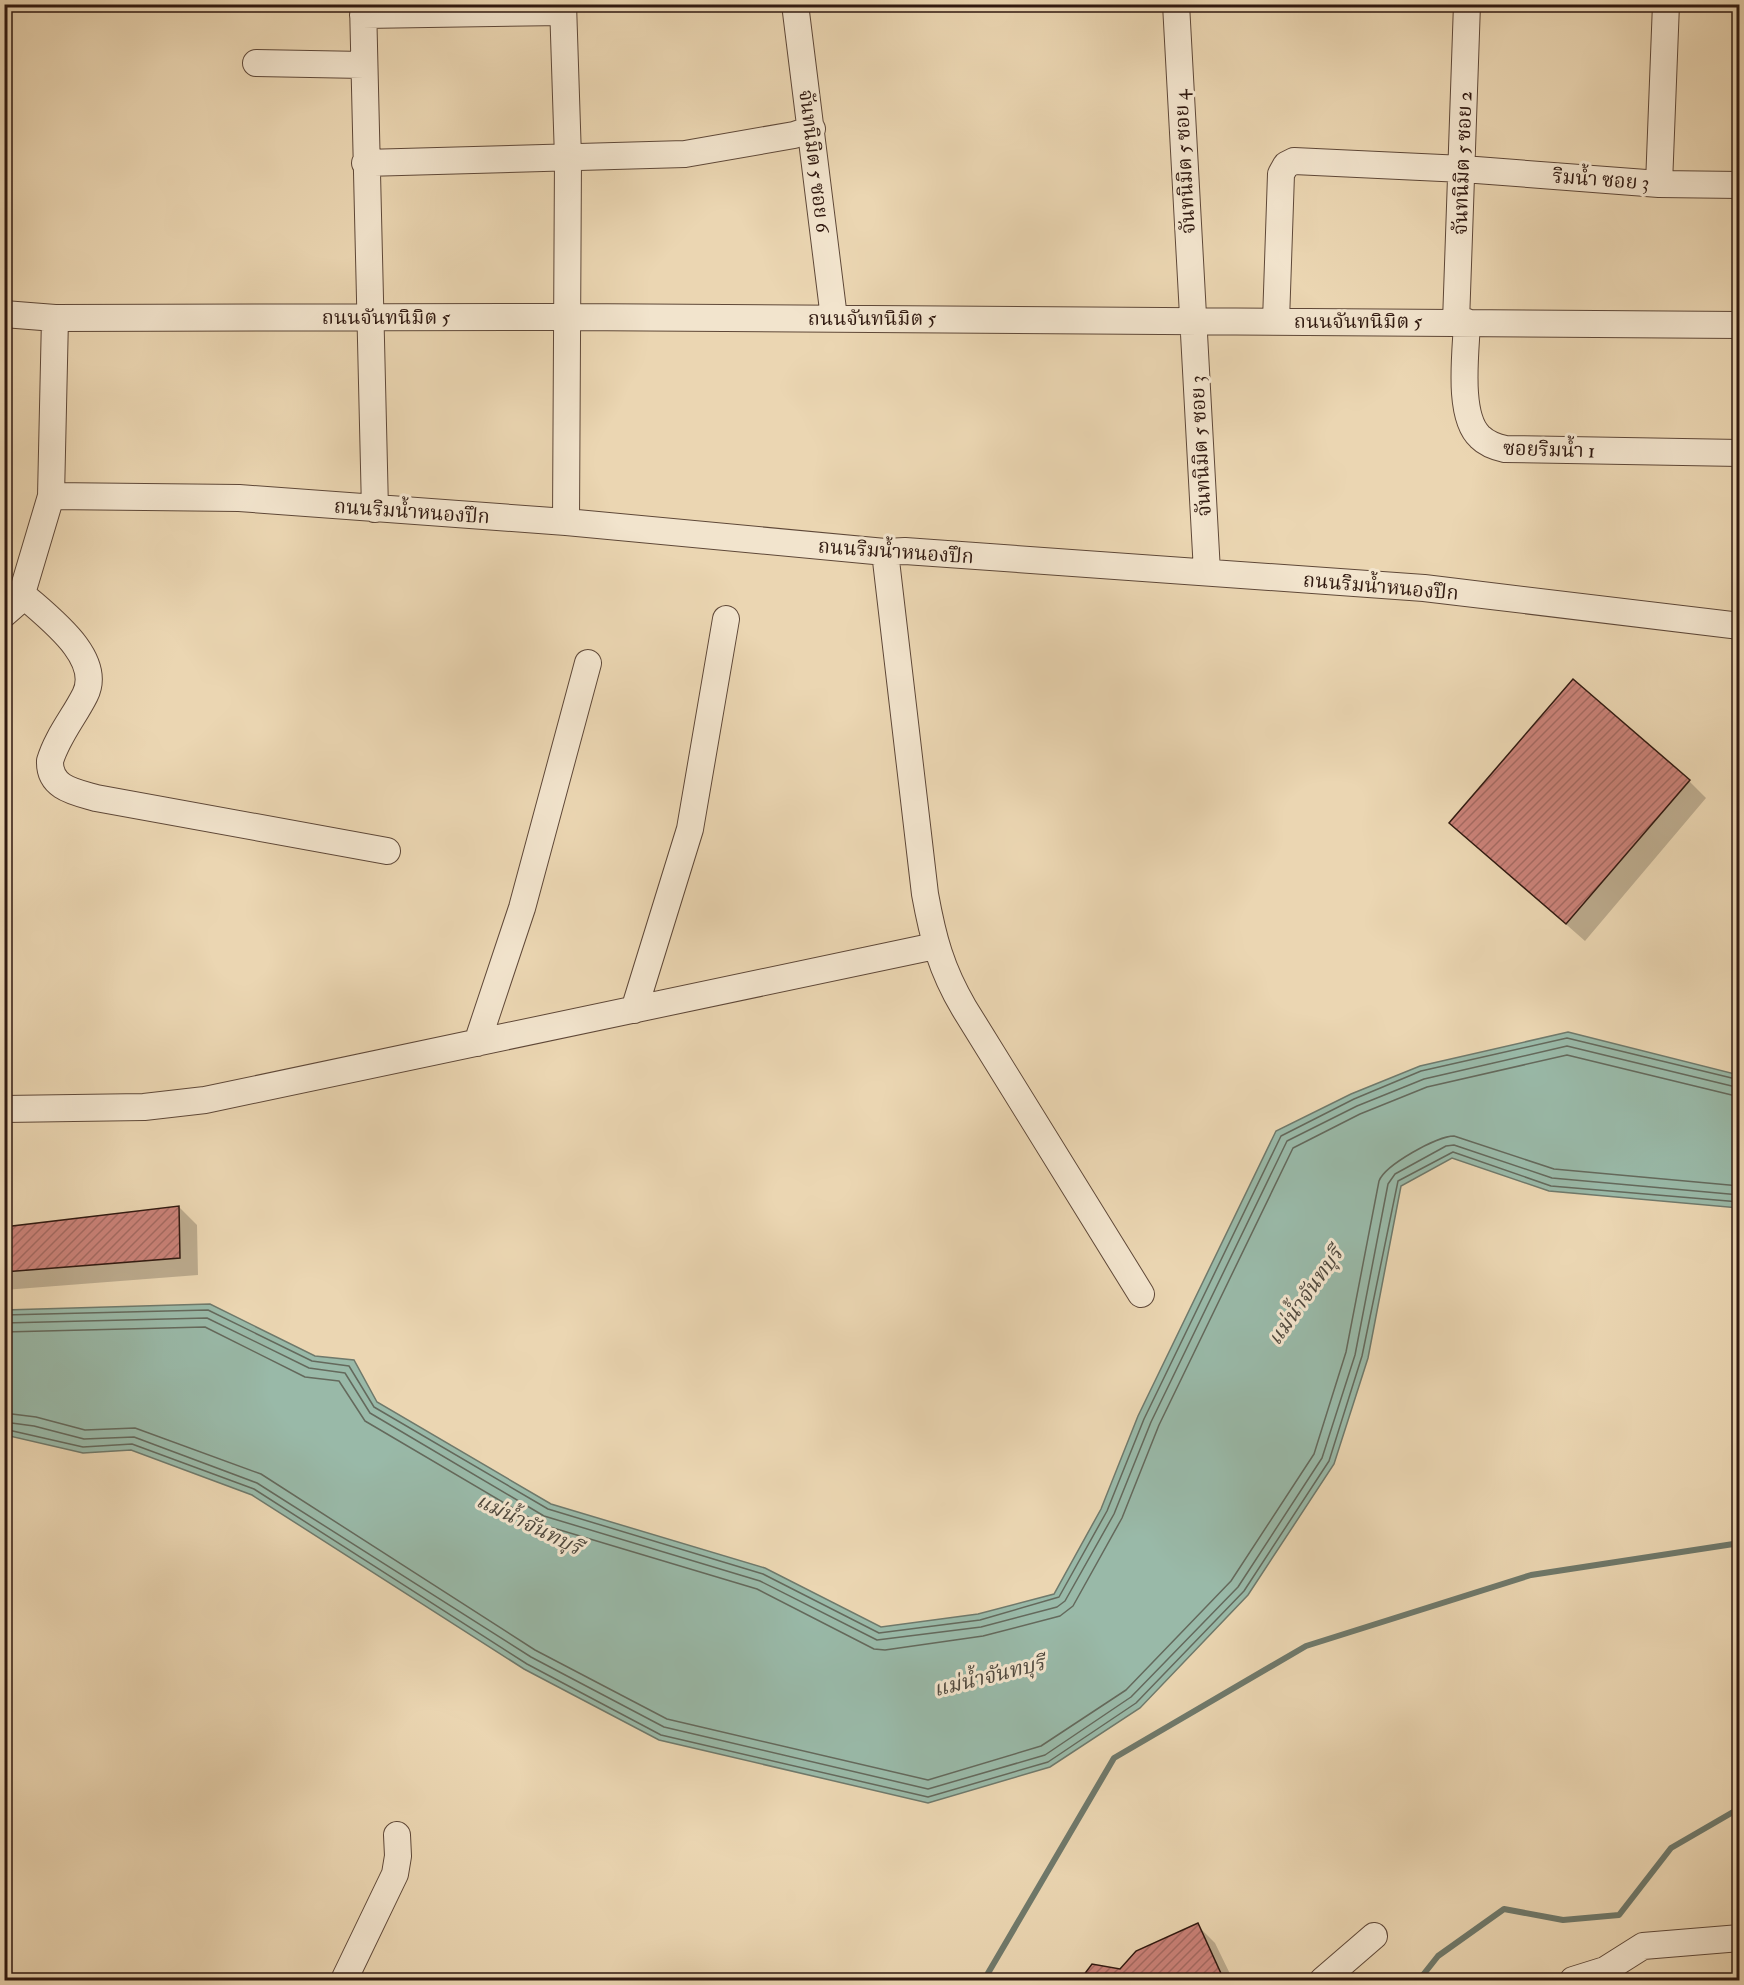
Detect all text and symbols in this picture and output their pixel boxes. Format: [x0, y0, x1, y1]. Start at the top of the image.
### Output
street label: จันทนิมิต 5 ซอย 6 [793, 88, 836, 235]
street label: จันทนิมิต 5 ซอย 4 [1168, 88, 1201, 235]
street label: จันทนิมิต 5 ซอย 2 [1447, 91, 1478, 235]
street label: ริมน้ำ ซอย 3 [1552, 161, 1650, 195]
street label: ถนนจันทนิมิต 5 [322, 305, 450, 330]
street label: ถนนจันทนิมิต 5 [808, 306, 936, 331]
street label: ถนนจันทนิมิต 5 [1294, 309, 1422, 334]
street label: จันทนิมิต 5 ซอย 3 [1184, 375, 1217, 517]
street label: ซอยริมน้ำ 1 [1502, 432, 1596, 464]
street label: ถนนริมน้ำหนองปึก [333, 491, 491, 529]
street label: ถนนริมน้ำหนองปึก [817, 531, 975, 569]
street label: ถนนริมน้ำหนองปึก [1302, 564, 1460, 606]
water label: แม่น้ำจันทบุรี [1259, 1237, 1351, 1351]
water label: แม่น้ำจันทบุรี [472, 1485, 591, 1563]
water label: แม่น้ำจันทบุรี [930, 1646, 1052, 1703]

